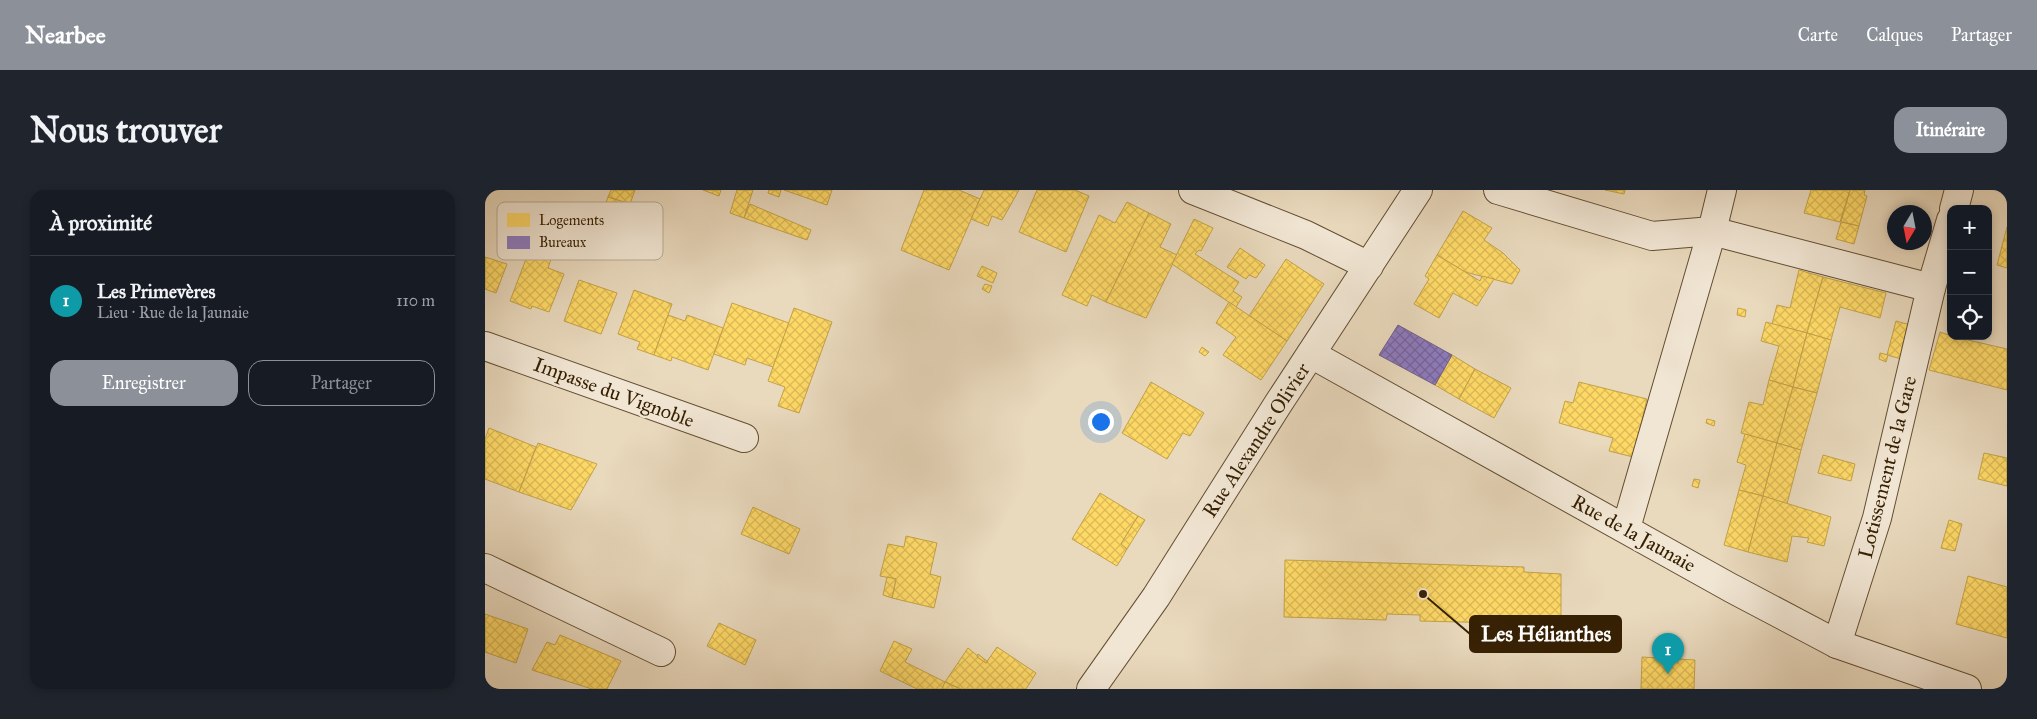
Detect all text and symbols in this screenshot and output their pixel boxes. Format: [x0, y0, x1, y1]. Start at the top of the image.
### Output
text: Nearbee [25, 20, 106, 50]
text: Carte [1798, 24, 1838, 46]
text: Calques [1866, 24, 1923, 46]
text: Partager [1951, 24, 2012, 46]
button: Itinéraire [1894, 107, 2007, 153]
text: Nous trouver [30, 109, 222, 152]
legend [497, 202, 663, 260]
north arrow [1887, 205, 1932, 250]
map controls [1947, 205, 1992, 340]
button: + [1947, 205, 1992, 250]
text: À proximité [50, 210, 152, 236]
text: Logements [539, 212, 604, 229]
text: Bureaux [539, 234, 587, 251]
button: − [1947, 250, 1992, 295]
text: Les Primevères [97, 280, 215, 303]
text: 1 [63, 291, 69, 310]
text: 110 m [396, 291, 435, 310]
button: locate [1947, 295, 1992, 340]
text: Lieu · Rue de la Jaunaie [97, 303, 249, 322]
street label: Impasse du Vignoble [530, 352, 698, 433]
street label: Rue Alexandre Olivier [1197, 358, 1315, 522]
button: Enregistrer [50, 360, 238, 406]
button: Partager [248, 360, 435, 406]
street label: Lotissement de la Gare [1853, 373, 1921, 561]
your location [1088, 409, 1114, 435]
street label: Rue de la Jaunaie [1567, 489, 1700, 578]
callout: Les Hélianthes [1470, 616, 1621, 652]
text: Les Hélianthes [1481, 621, 1611, 647]
pin: 1 [1652, 633, 1684, 674]

